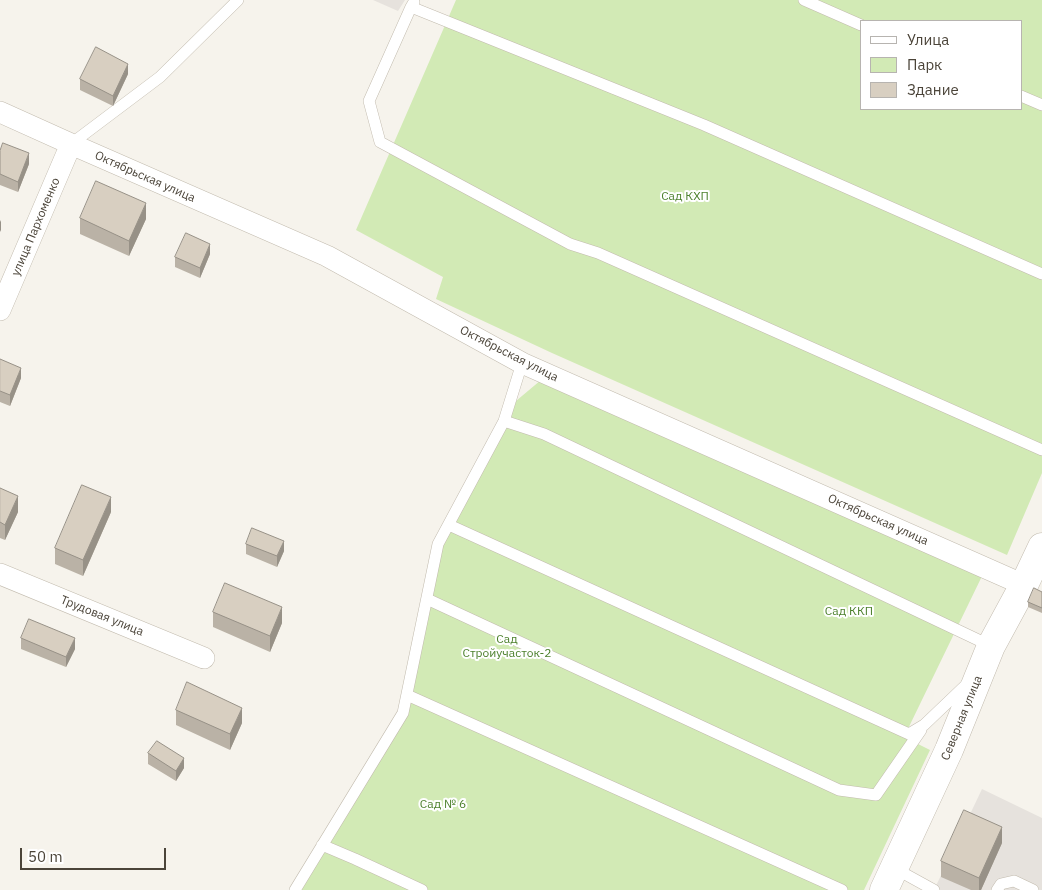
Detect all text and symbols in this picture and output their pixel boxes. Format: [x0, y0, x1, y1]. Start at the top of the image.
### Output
legend [860, 20, 1022, 110]
text: Улица [907, 30, 949, 49]
text: Парк [907, 55, 942, 74]
text: Здание [907, 80, 959, 99]
street label: Октябрьская улица [93, 148, 197, 206]
street label: улица Пархоменко [9, 176, 63, 278]
park label: Сад КХП [661, 190, 709, 204]
street label: Октябрьская улица [457, 323, 561, 385]
street label: Октябрьская улица [826, 491, 930, 549]
street label: Трудовая улица [58, 593, 146, 639]
park label: Сад ККП [825, 605, 873, 619]
park label: Сад Стройучасток-2 [462, 633, 552, 661]
street label: Северная улица [938, 673, 986, 763]
park label: Сад № 6 [420, 798, 466, 812]
scale bar [22, 838, 169, 870]
text: 50 m [28, 847, 63, 866]

